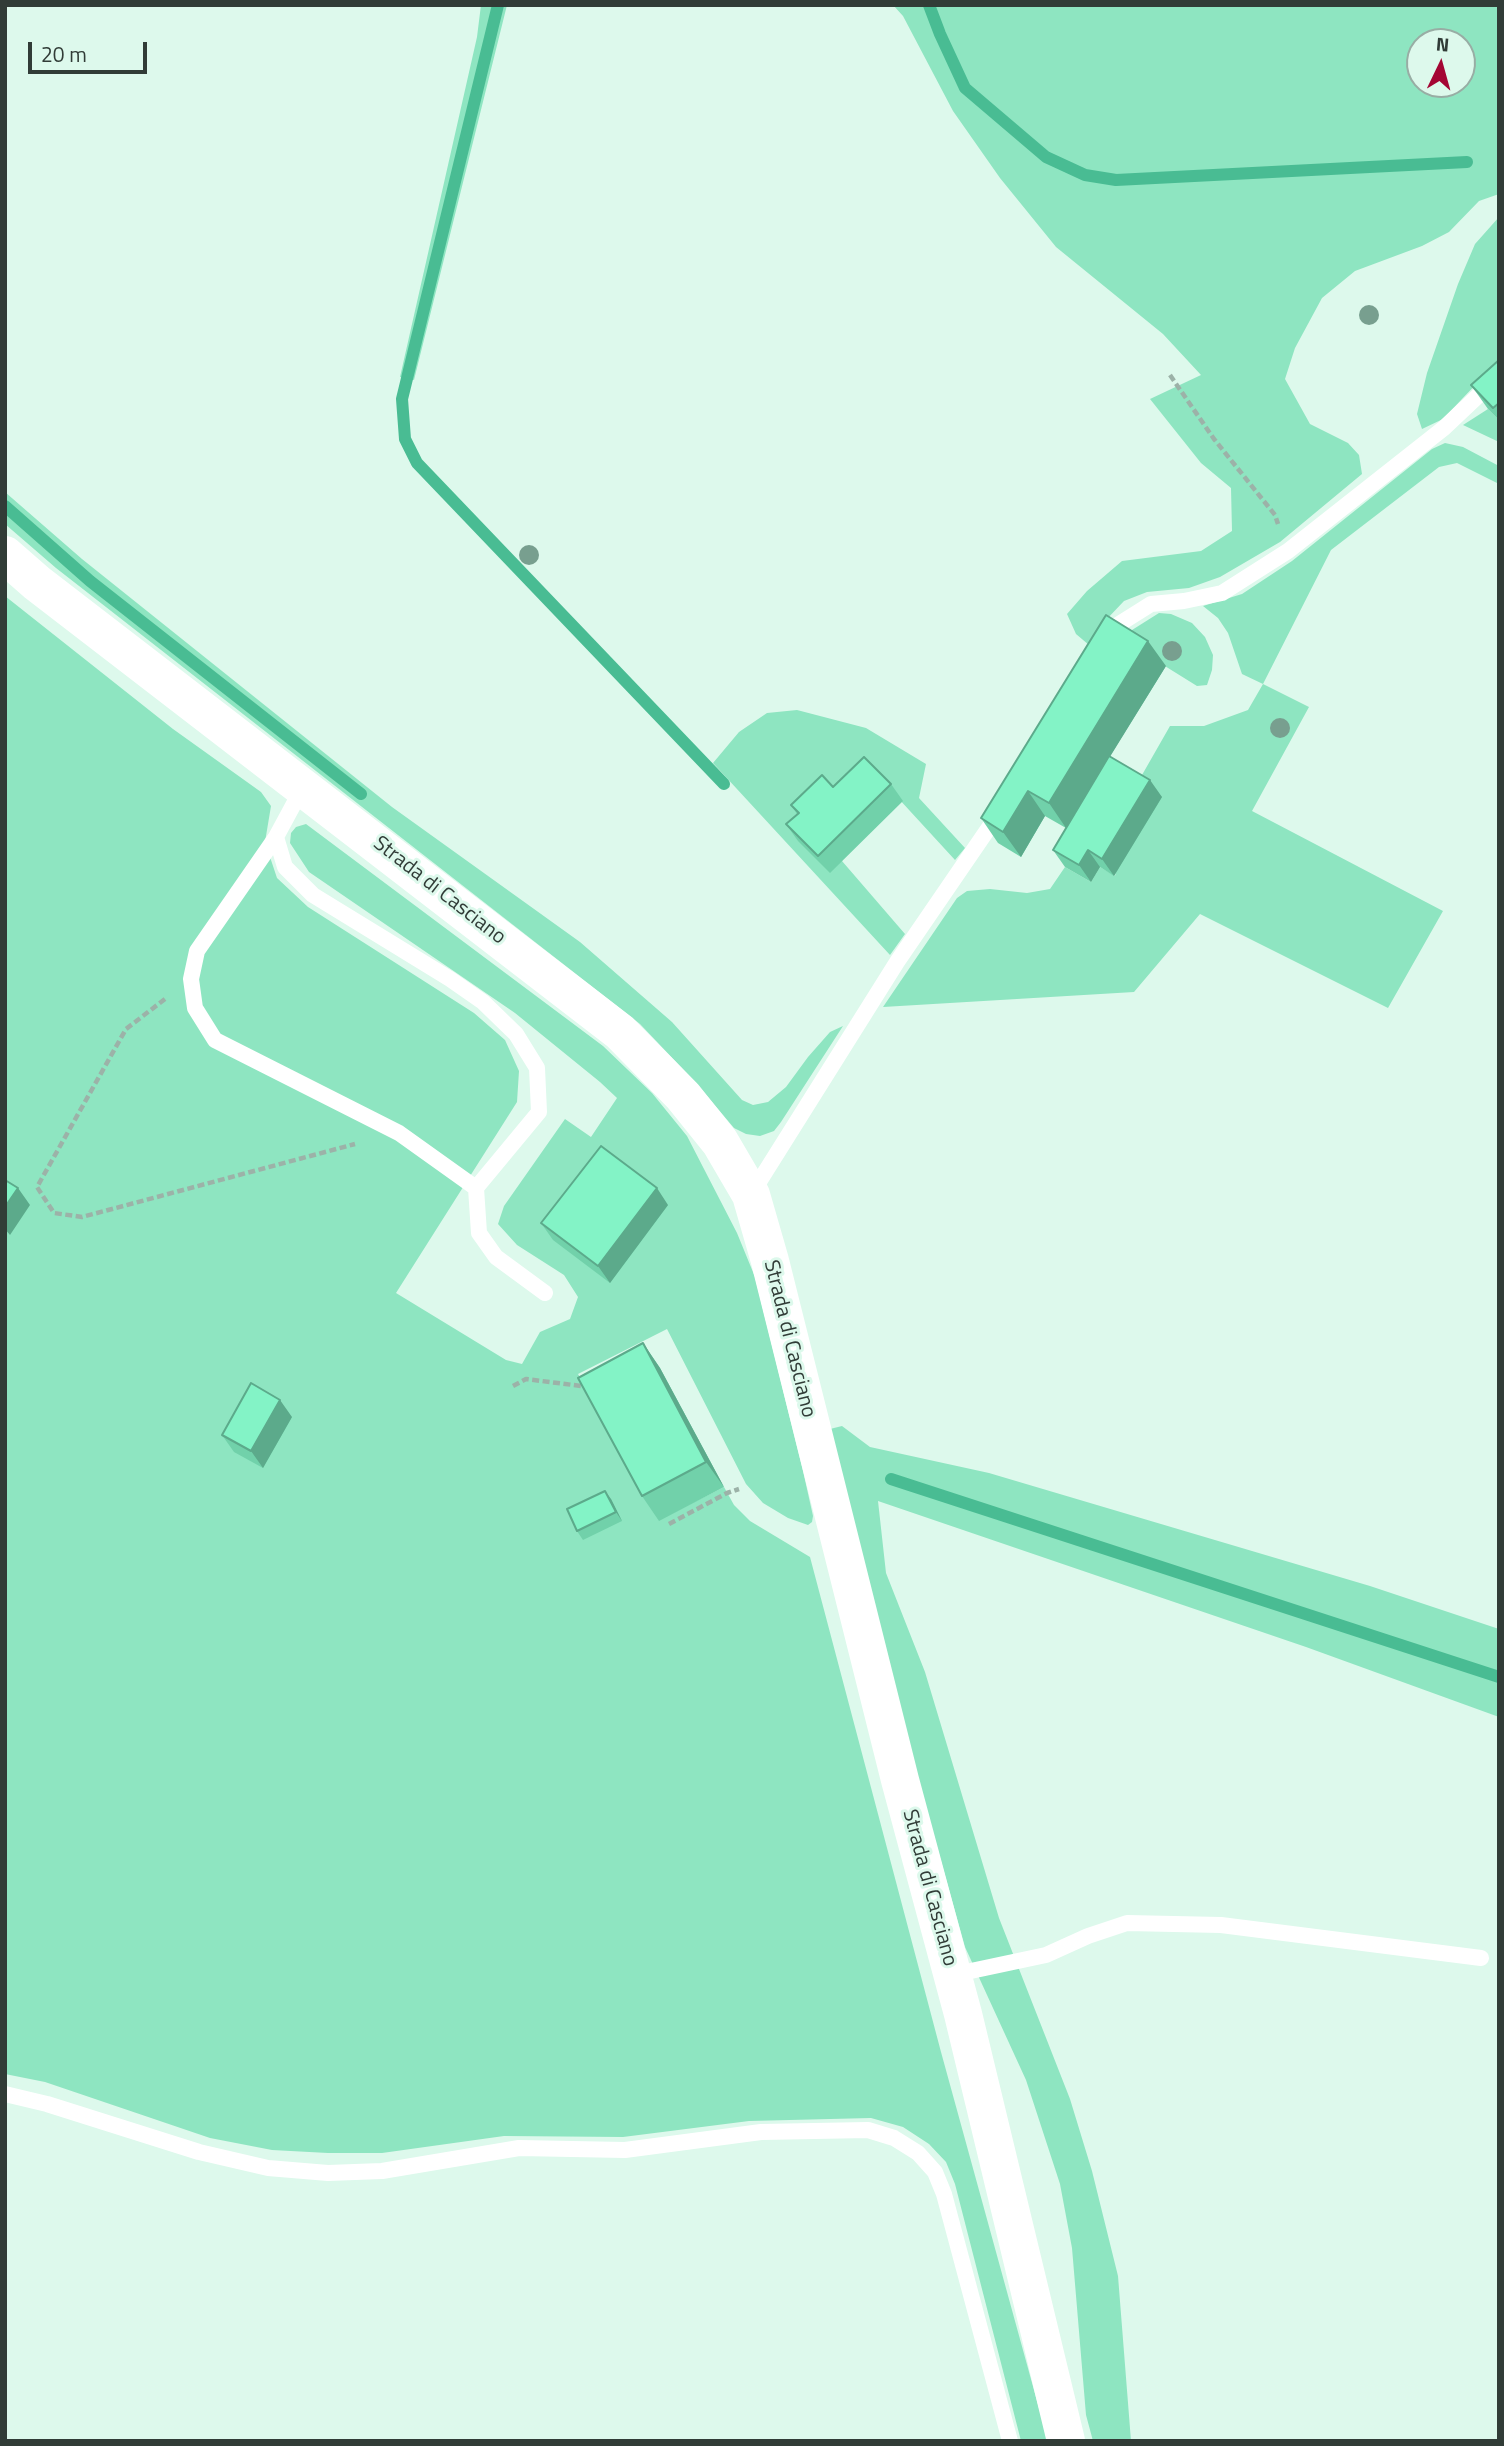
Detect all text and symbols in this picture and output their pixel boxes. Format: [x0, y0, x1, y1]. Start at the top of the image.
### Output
scale bar [32, 28, 150, 72]
north arrow [1406, 28, 1476, 98]
text: N [1435, 29, 1451, 59]
text: 20 m [41, 38, 87, 70]
street label: Strada di Casciano [368, 831, 510, 951]
street label: Strada di Casciano [757, 1258, 821, 1420]
street label: Strada di Casciano [896, 1807, 962, 1969]

